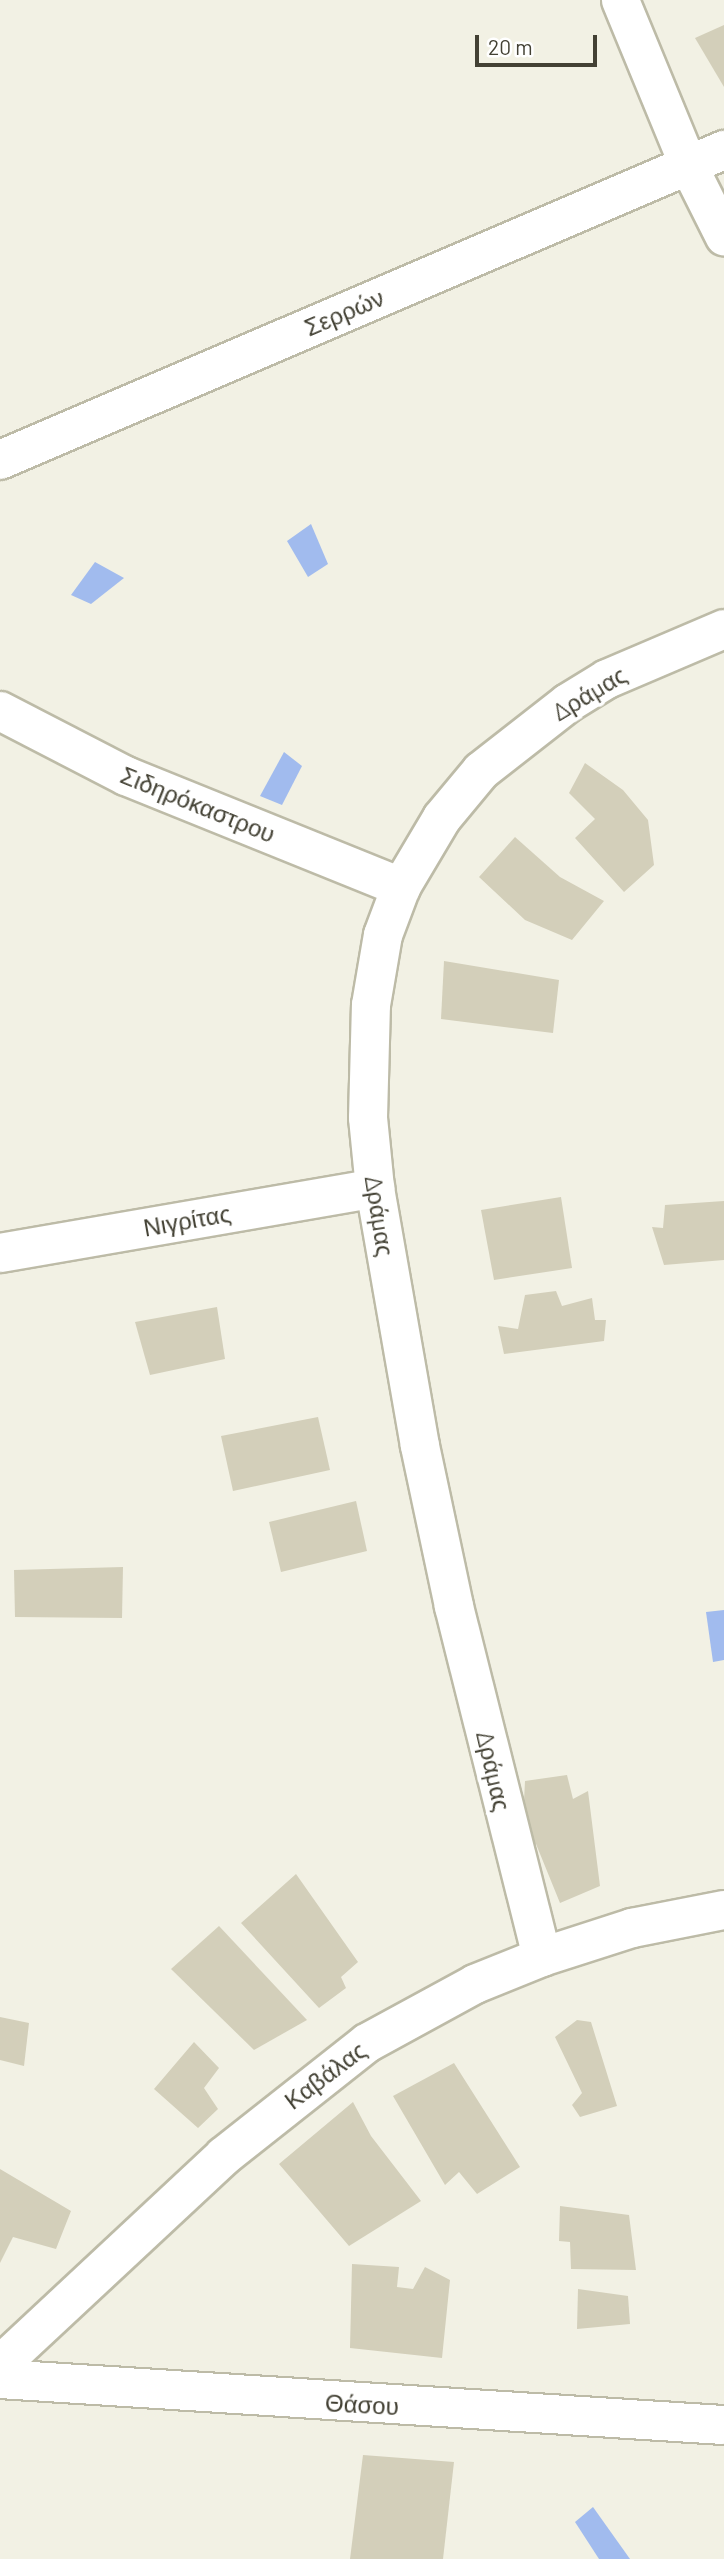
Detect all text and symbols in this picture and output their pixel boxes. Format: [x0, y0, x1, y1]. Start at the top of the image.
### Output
scale bar [479, 21, 602, 65]
text: 20 m [488, 34, 533, 59]
street label: Σερρών [300, 282, 388, 342]
street label: Δράμας [547, 660, 631, 726]
street label: Σιδηρόκαστρου [117, 760, 279, 848]
street label: Δράμας [359, 1174, 401, 1258]
street label: Νιγρίτας [141, 1198, 233, 1242]
street label: Δράμας [471, 1728, 517, 1814]
street label: Καβάλας [279, 2035, 371, 2115]
street label: Θάσου [324, 2388, 400, 2420]

